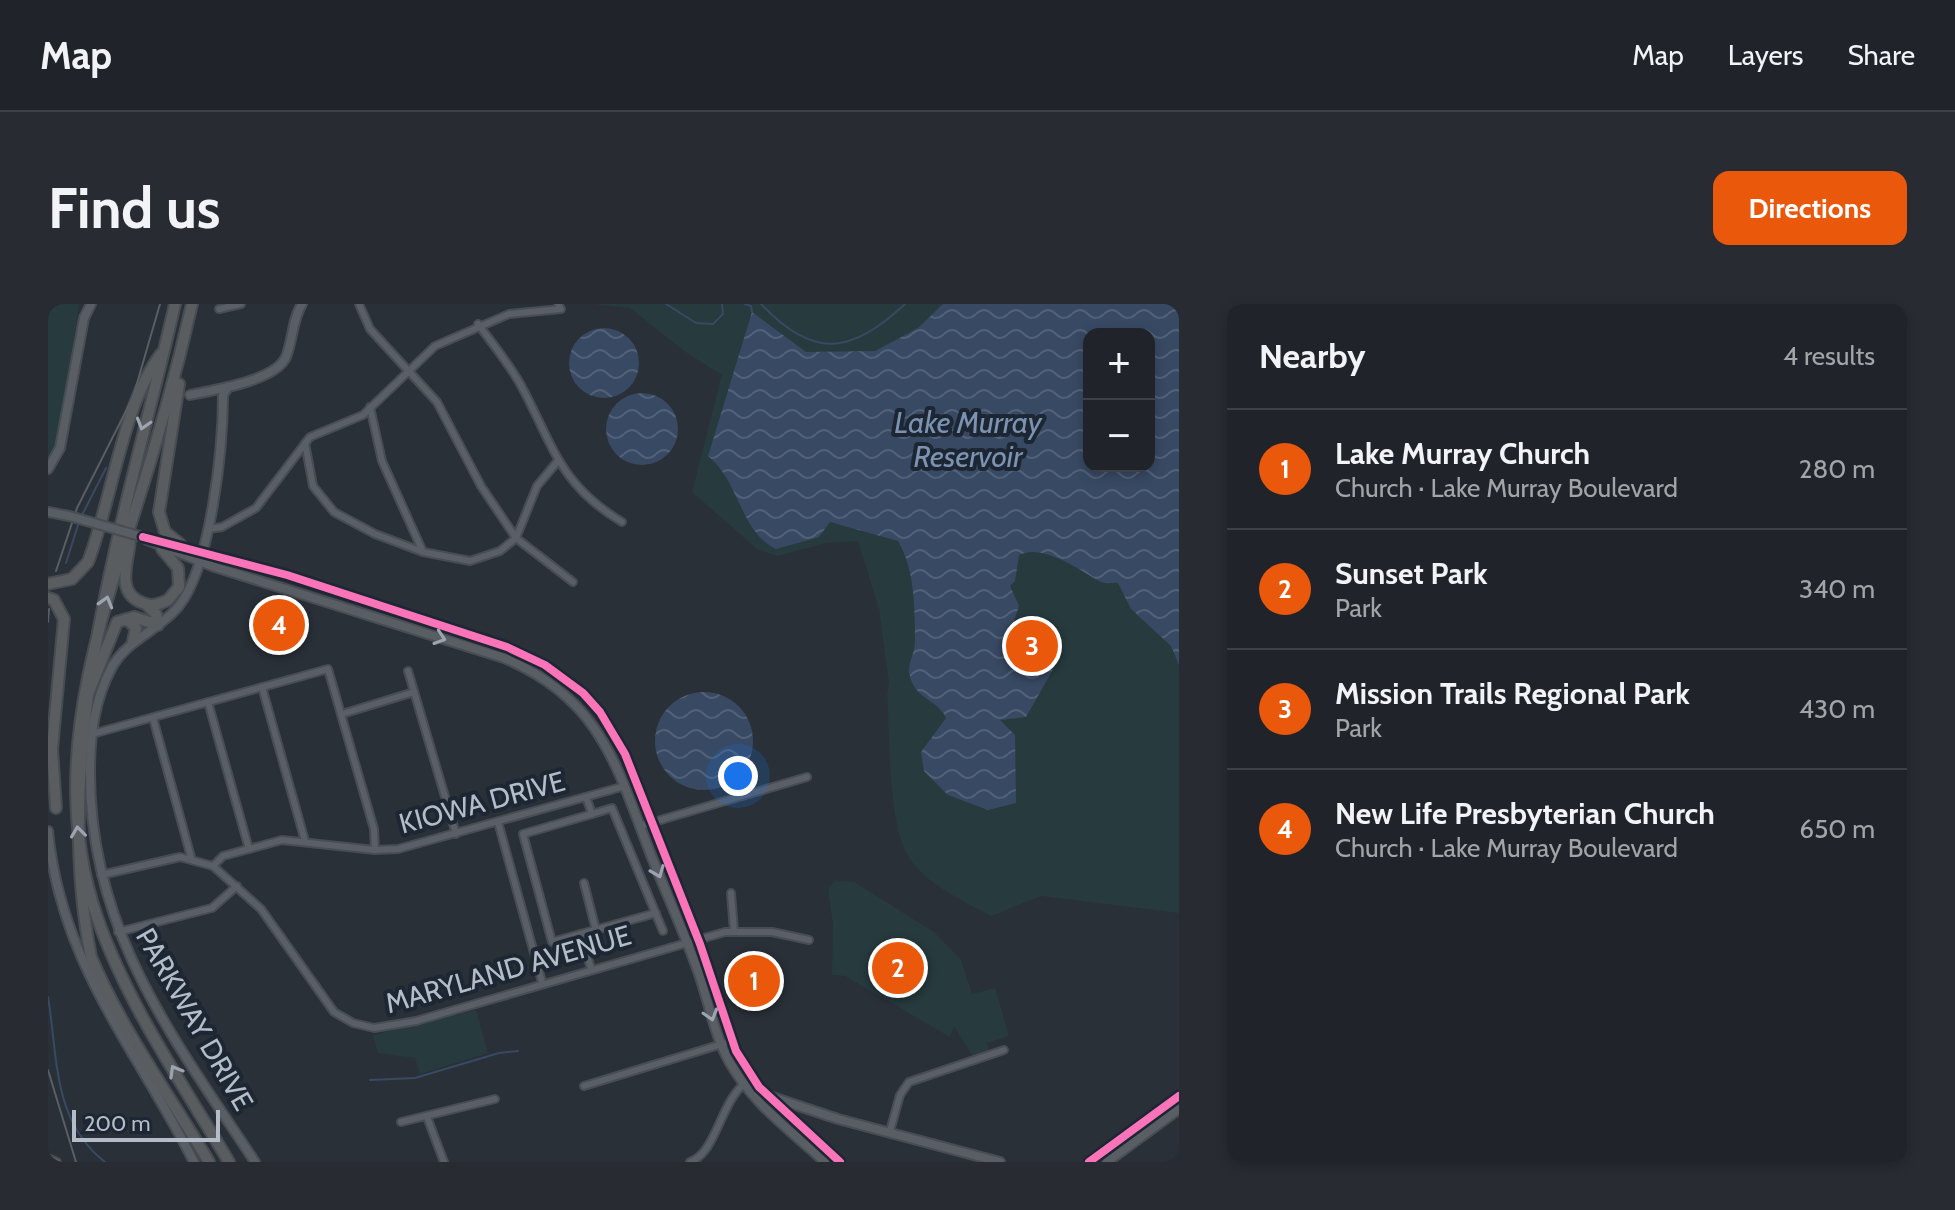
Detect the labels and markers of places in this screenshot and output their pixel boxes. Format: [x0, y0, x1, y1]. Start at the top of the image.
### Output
pin: 4 [253, 595, 305, 655]
pin: 3 [1006, 616, 1058, 676]
pin: 2 [872, 938, 924, 998]
pin: 1 [728, 951, 780, 1011]

